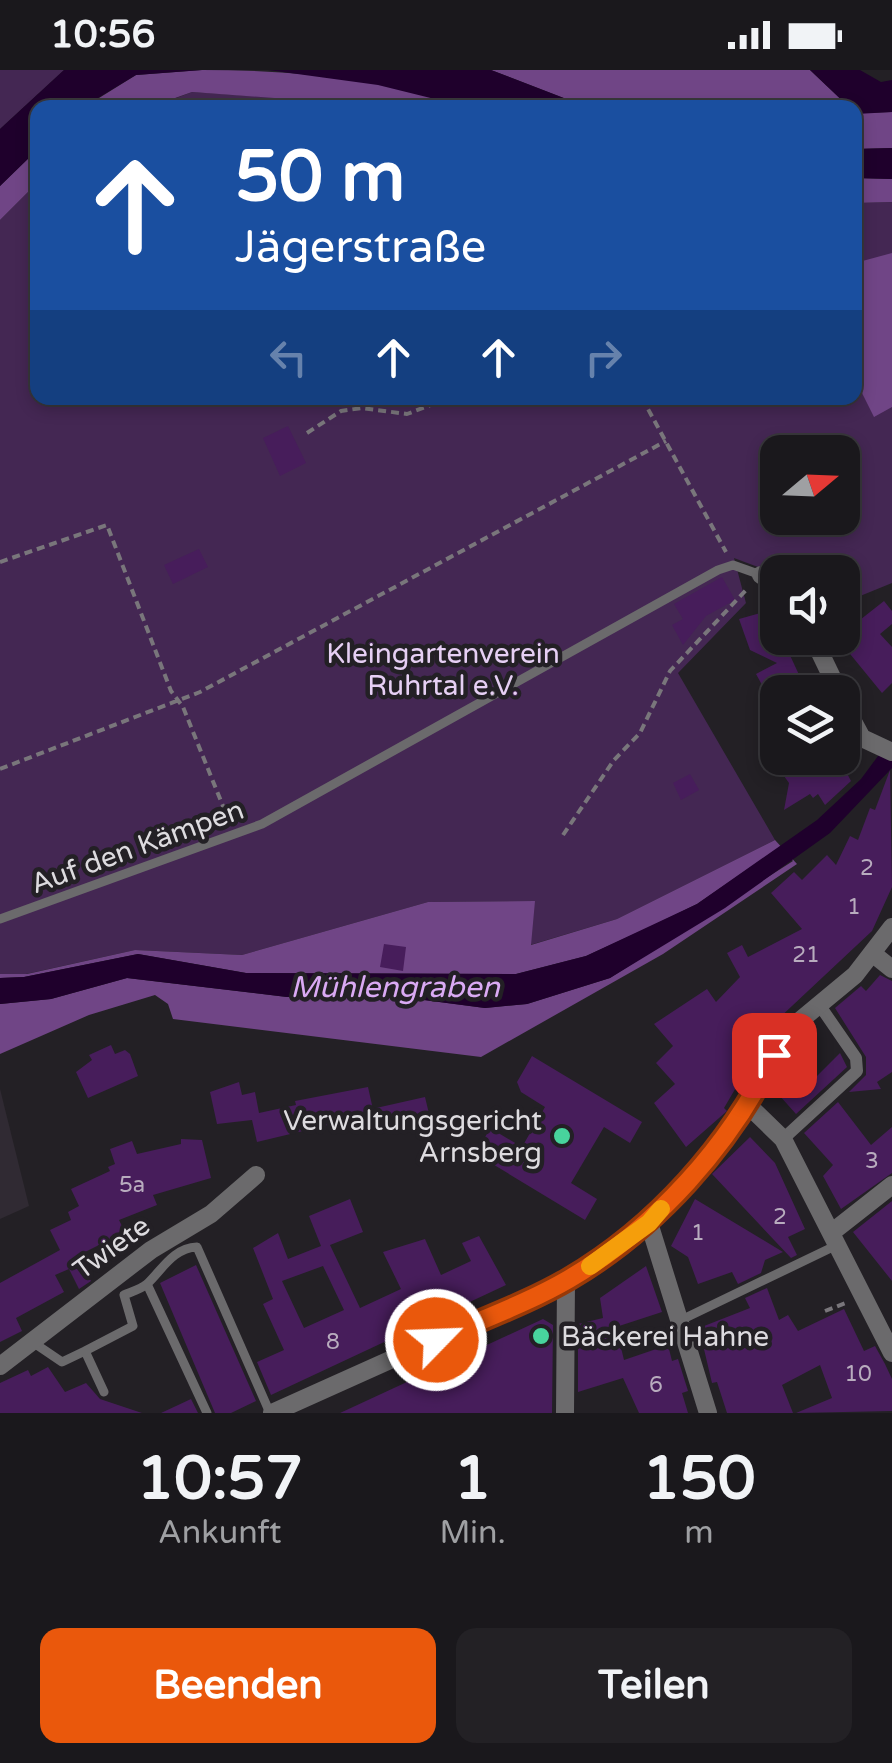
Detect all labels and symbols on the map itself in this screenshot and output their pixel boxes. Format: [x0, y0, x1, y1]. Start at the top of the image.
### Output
north arrow [760, 435, 860, 535]
park label: Kleingartenverein Ruhrtal e.V. [326, 637, 560, 703]
street label: Auf den Kämpen [26, 793, 248, 901]
house number: 2 [860, 855, 874, 881]
house number: 1 [847, 894, 861, 920]
house number: 21 [792, 942, 820, 968]
water label: Mühlengraben [290, 969, 500, 1006]
pin [732, 1013, 817, 1098]
place label: Verwaltungsgericht Arnsberg [283, 1104, 542, 1170]
marker: Verwaltungsgericht Arnsberg [551, 1125, 573, 1147]
house number: 3 [865, 1148, 879, 1174]
house number: 5a [119, 1172, 145, 1198]
house number: 2 [773, 1204, 787, 1230]
street label: Twiete [67, 1209, 157, 1287]
house number: 1 [691, 1220, 705, 1246]
position arrow [384, 1288, 488, 1392]
place label: Bäckerei Hahne [561, 1320, 769, 1354]
marker: Bäckerei Hahne [530, 1325, 552, 1347]
house number: 8 [326, 1329, 340, 1355]
house number: 10 [844, 1361, 872, 1387]
house number: 6 [649, 1372, 663, 1398]

